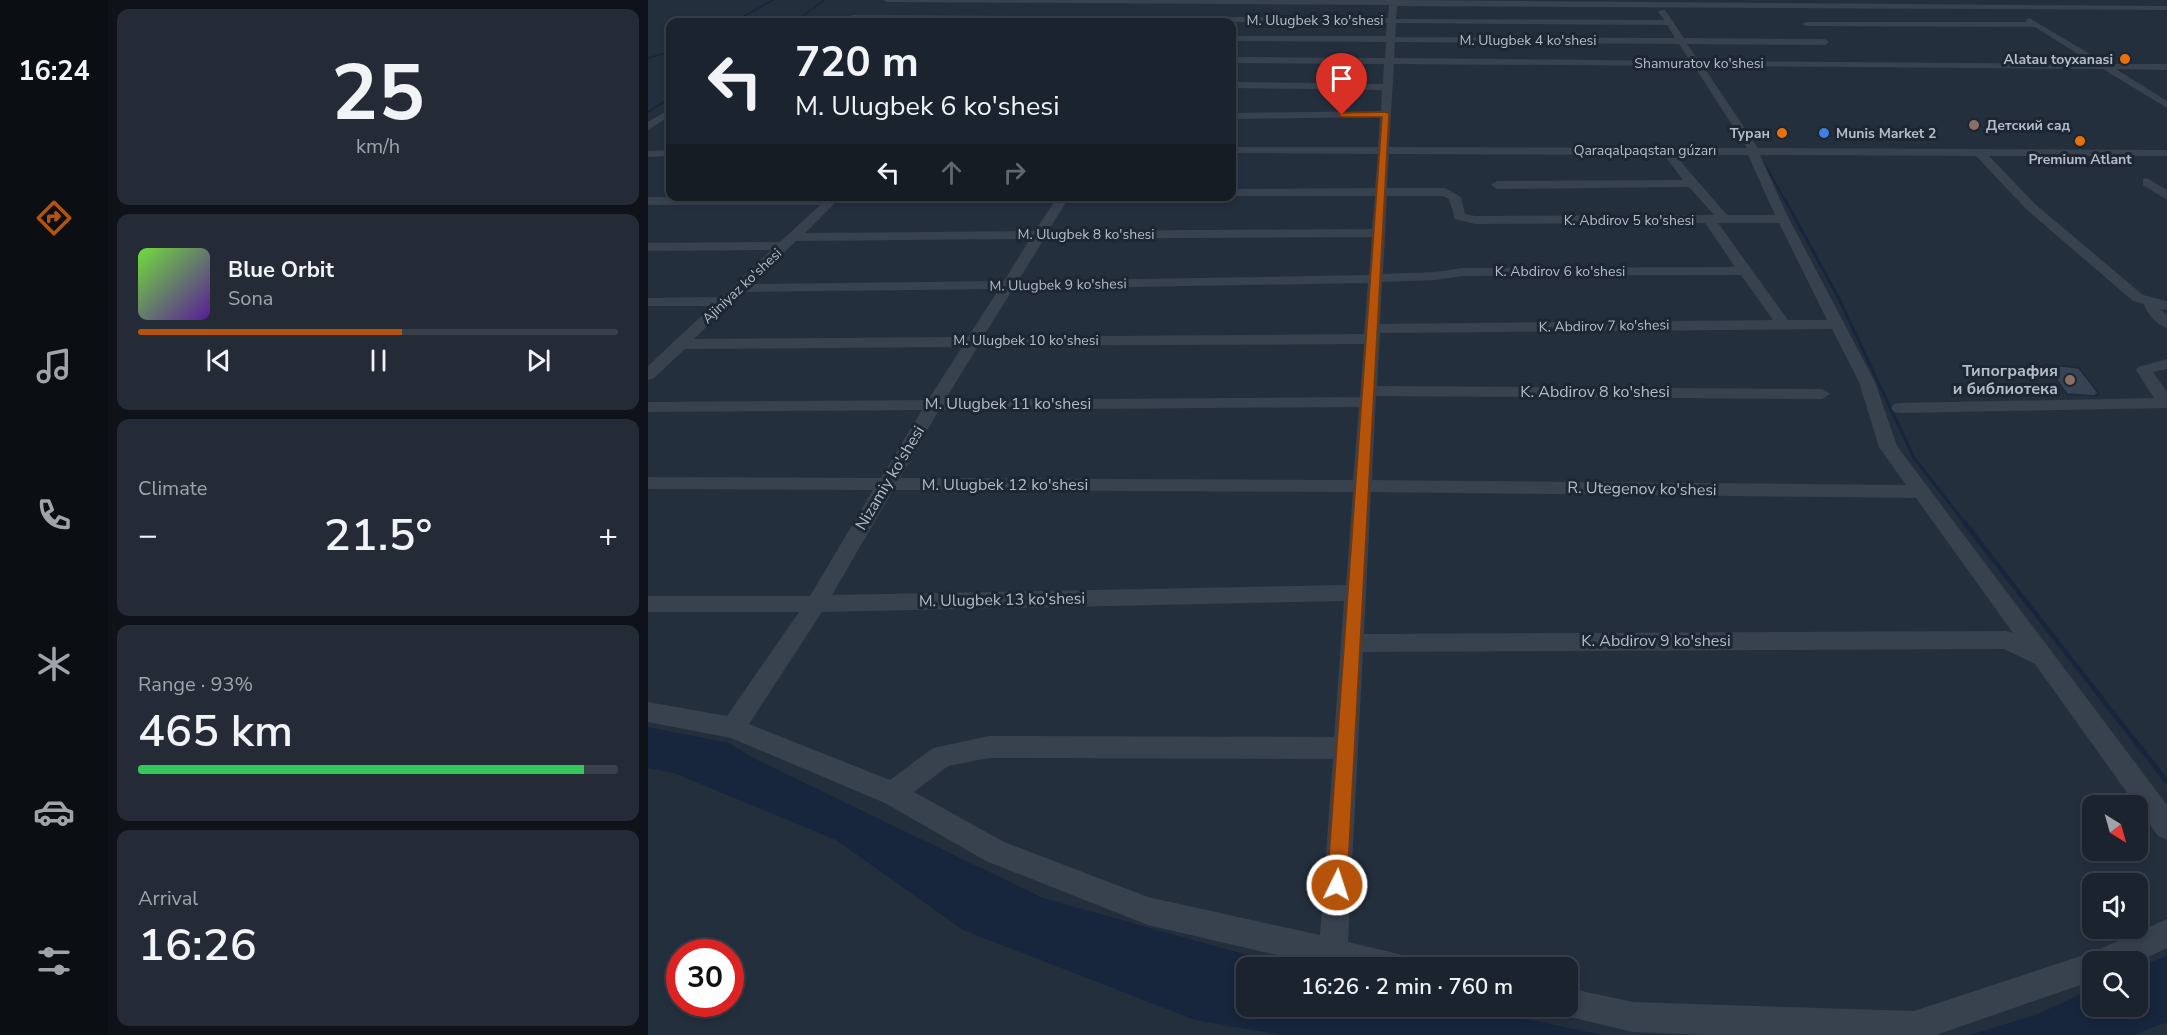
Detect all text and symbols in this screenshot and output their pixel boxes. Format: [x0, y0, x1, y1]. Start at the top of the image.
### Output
street label: M. Ulugbek 3 ko'shesi [1246, 11, 1384, 30]
street label: M. Ulugbek 4 ko'shesi [1459, 31, 1597, 50]
text: 720 m [795, 34, 919, 91]
text: 25 [331, 40, 425, 147]
icon: left [696, 42, 774, 120]
place label: Alatau toyxanasi [2004, 50, 2113, 69]
marker: Alatau toyxanasi [2118, 52, 2132, 66]
text: 16:24 [18, 53, 90, 90]
pin [1316, 53, 1367, 115]
street label: Shamuratov ko'shesi [1634, 54, 1764, 73]
icon: arrive [1325, 62, 1358, 95]
text: M. Ulugbek 6 ko'shesi [795, 88, 1060, 125]
place label: Детский сад [1986, 116, 2071, 135]
marker: Детский сад [1967, 118, 1981, 132]
place label: Туран [1730, 124, 1770, 143]
place label: Munis Market 2 [1836, 124, 1936, 143]
marker: Туран [1775, 126, 1789, 140]
marker: Munis Market 2 [1817, 126, 1831, 140]
text: km/h [356, 133, 400, 160]
marker: Premium Atlant [2073, 134, 2087, 148]
street label: Qaraqalpaqstan gúzarı [1574, 141, 1716, 160]
place label: Premium Atlant [2028, 150, 2132, 169]
icon: left [872, 156, 905, 189]
icon: ahead [935, 156, 968, 189]
icon: right [998, 156, 1031, 189]
icon: directions [33, 197, 75, 239]
street label: K. Abdirov 5 ko'shesi [1564, 211, 1694, 230]
street label: M. Ulugbek 8 ko'shesi [1017, 225, 1155, 244]
street label: Ajiniyaz ko'shesi [698, 244, 786, 328]
text: Blue Orbit [228, 255, 334, 285]
street label: K. Abdirov 6 ko'shesi [1495, 262, 1625, 281]
street label: M. Ulugbek 9 ko'shesi [989, 274, 1127, 296]
text: Sona [228, 285, 273, 312]
street label: K. Abdirov 7 ko'shesi [1538, 315, 1670, 337]
street label: M. Ulugbek 10 ko'shesi [953, 331, 1099, 350]
icon: previous [202, 344, 235, 377]
icon: pause [362, 344, 395, 377]
icon: next [522, 344, 555, 377]
icon: music [33, 345, 75, 387]
place label: Типография и библиотека [1953, 360, 2058, 400]
marker: Типография и библиотека [2063, 373, 2077, 387]
street label: K. Abdirov 8 ko'shesi [1520, 381, 1670, 403]
street label: M. Ulugbek 11 ko'shesi [925, 393, 1091, 415]
street label: Nizamiy ko'shesi [850, 422, 930, 534]
street label: M. Ulugbek 12 ko'shesi [922, 474, 1088, 496]
text: Climate [138, 475, 207, 502]
street label: R. Utegenov ko'shesi [1567, 477, 1717, 501]
icon: phone [33, 494, 75, 536]
text: 21.5° [324, 505, 432, 566]
text: − [138, 513, 158, 558]
text: + [598, 513, 618, 558]
street label: M. Ulugbek 13 ko'shesi [919, 588, 1085, 612]
street label: K. Abdirov 9 ko'shesi [1581, 630, 1731, 652]
icon: climate [33, 643, 75, 685]
text: Range · 93% [138, 671, 253, 698]
text: 465 km [138, 701, 293, 762]
icon: car [33, 791, 75, 833]
north arrow [2082, 795, 2148, 861]
map controls [2082, 795, 2148, 1017]
position arrow [1305, 853, 1369, 917]
button: sound [2082, 873, 2148, 939]
text: Arrival [138, 885, 198, 912]
text: 16:26 [138, 915, 257, 976]
speed limit sign: 30 [666, 939, 744, 1017]
icon: filters [33, 940, 75, 982]
button: search [2082, 951, 2148, 1017]
text: 16:26 · 2 min · 760 m [1301, 972, 1513, 1002]

